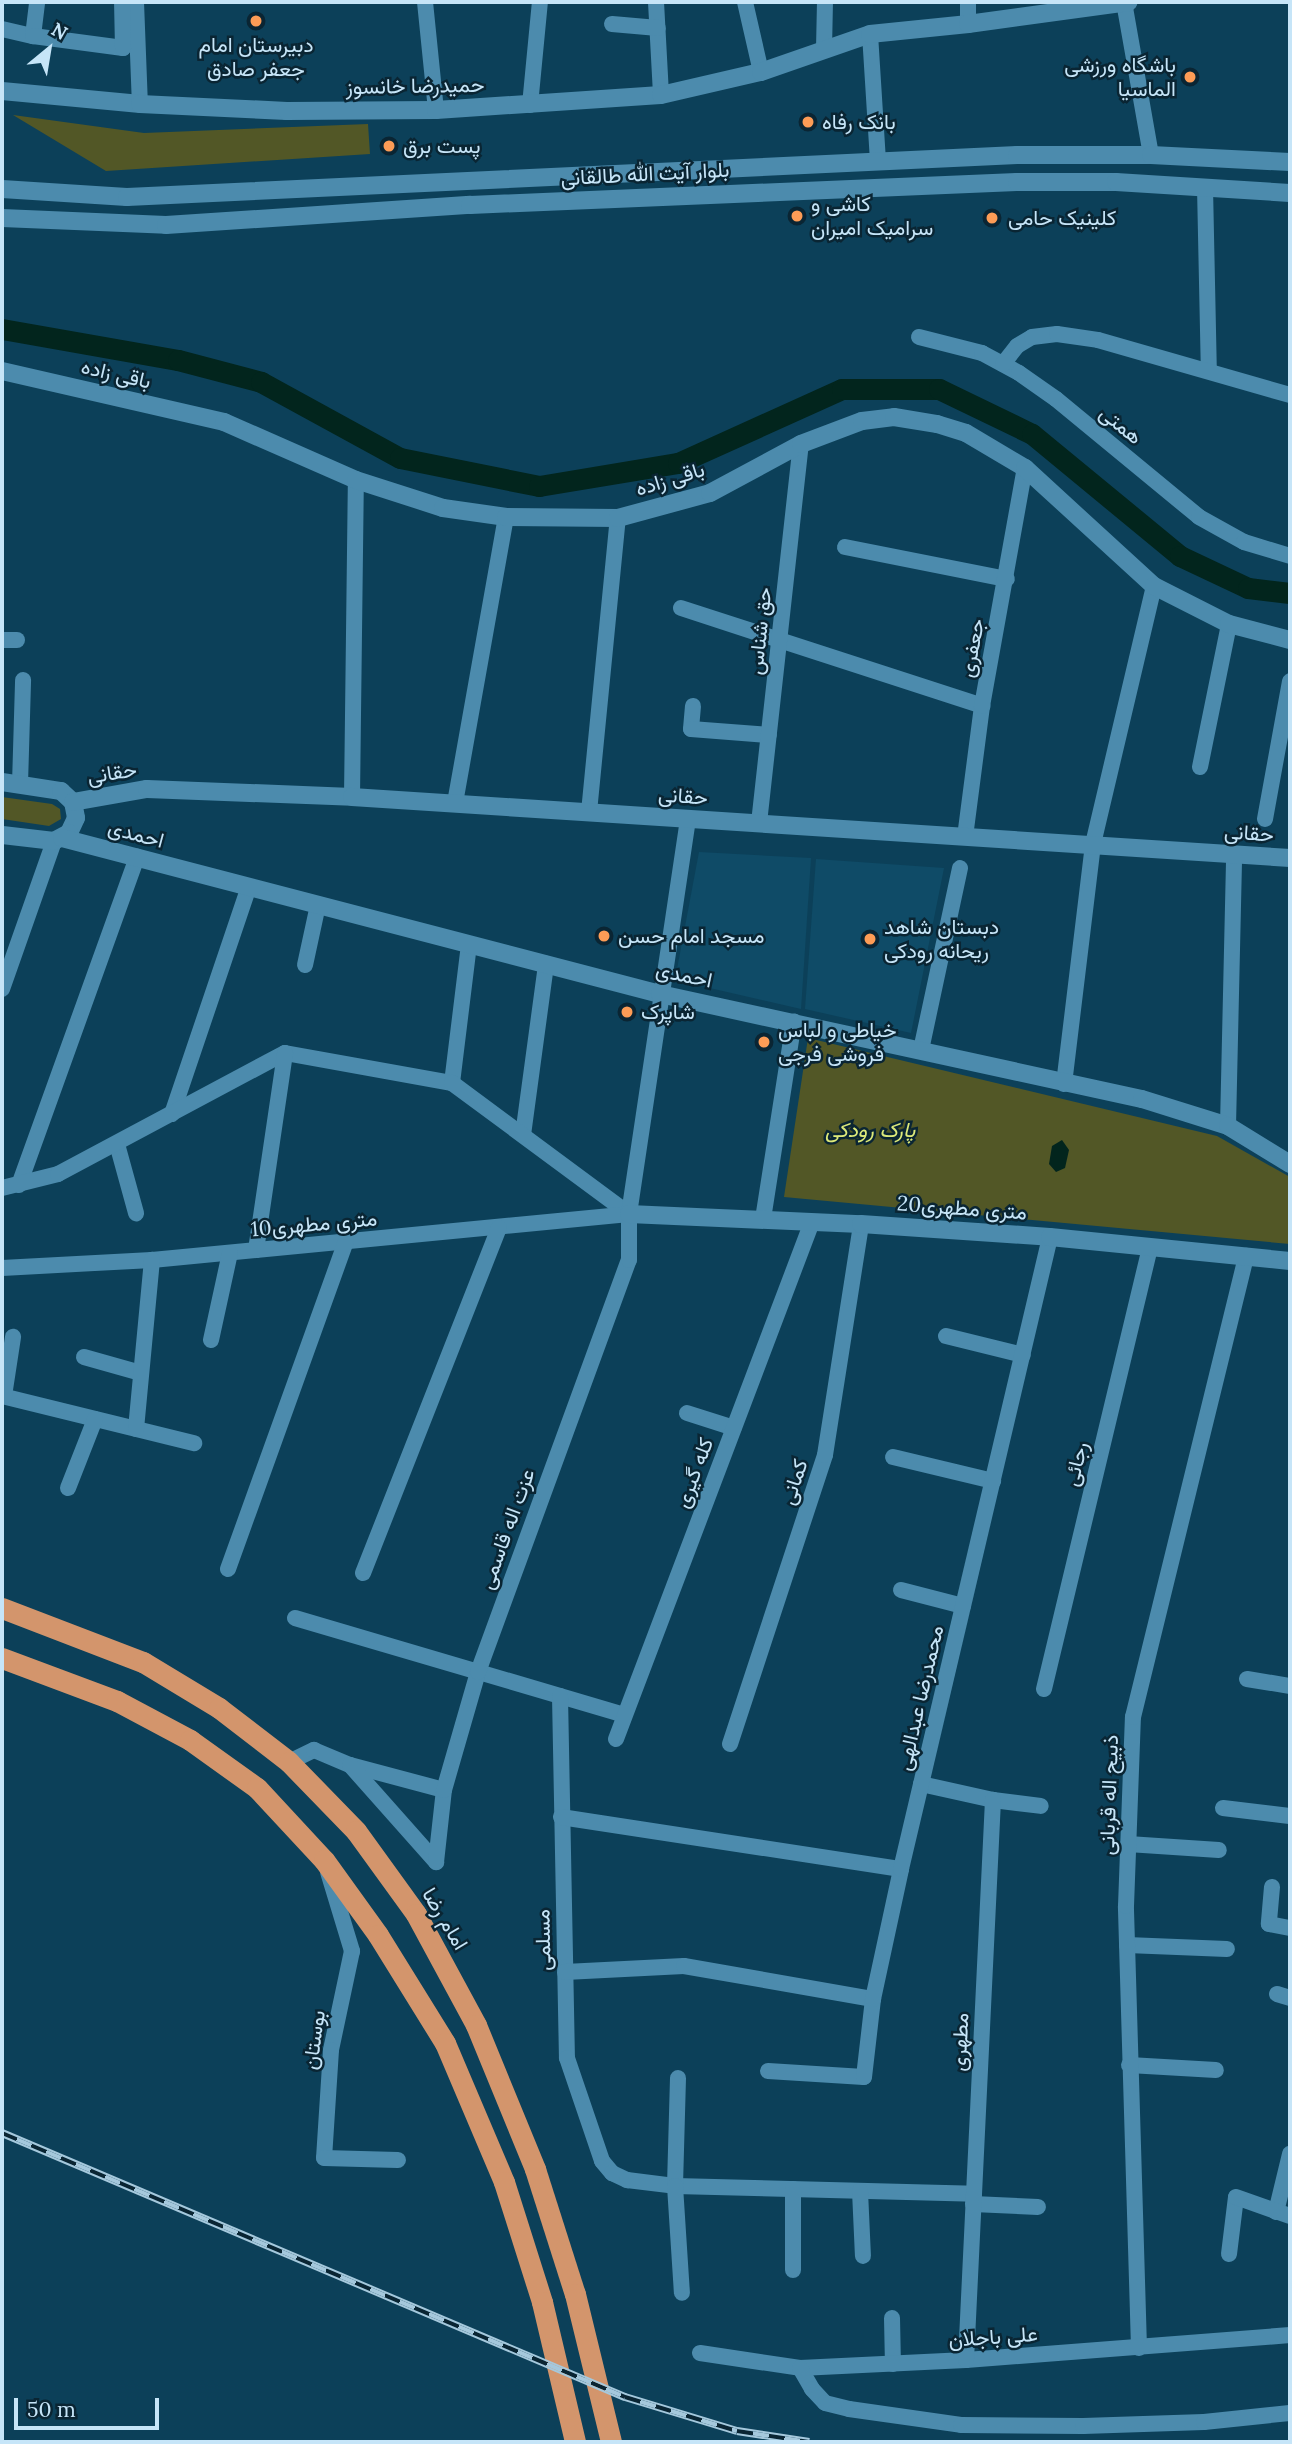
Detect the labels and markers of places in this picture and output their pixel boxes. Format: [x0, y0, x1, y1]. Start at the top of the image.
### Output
marker: دبیرستان امام جعفر صادق [248, 13, 264, 29]
place label: دبیرستان امام جعفر صادق [199, 32, 313, 82]
place label: باشگاه ورزشی الماسیا [1064, 52, 1176, 102]
marker: باشگاه ورزشی الماسیا [1182, 69, 1198, 85]
place label: بانک رفاه [822, 109, 896, 135]
marker: بانک رفاه [800, 114, 816, 130]
place label: پست برق [403, 133, 481, 159]
marker: پست برق [381, 138, 397, 154]
place label: کاشی و سرامیک امیران [811, 191, 933, 241]
place label: کلینیک حامی [1008, 205, 1116, 231]
marker: کاشی و سرامیک امیران [789, 208, 805, 224]
marker: کلینیک حامی [982, 208, 1002, 228]
place label: دبستان شاهد ریحانه رودکی [884, 914, 999, 964]
place label: مسجد امام حسن [618, 923, 764, 949]
marker: مسجد امام حسن [596, 928, 612, 944]
marker: دبستان شاهد ریحانه رودکی [862, 931, 878, 947]
place label: شاپرک [641, 999, 695, 1025]
marker: شاپرک [619, 1004, 635, 1020]
place label: خیاطی و لباس فروشی فرجی [778, 1017, 897, 1067]
marker: خیاطی و لباس فروشی فرجی [756, 1034, 772, 1050]

